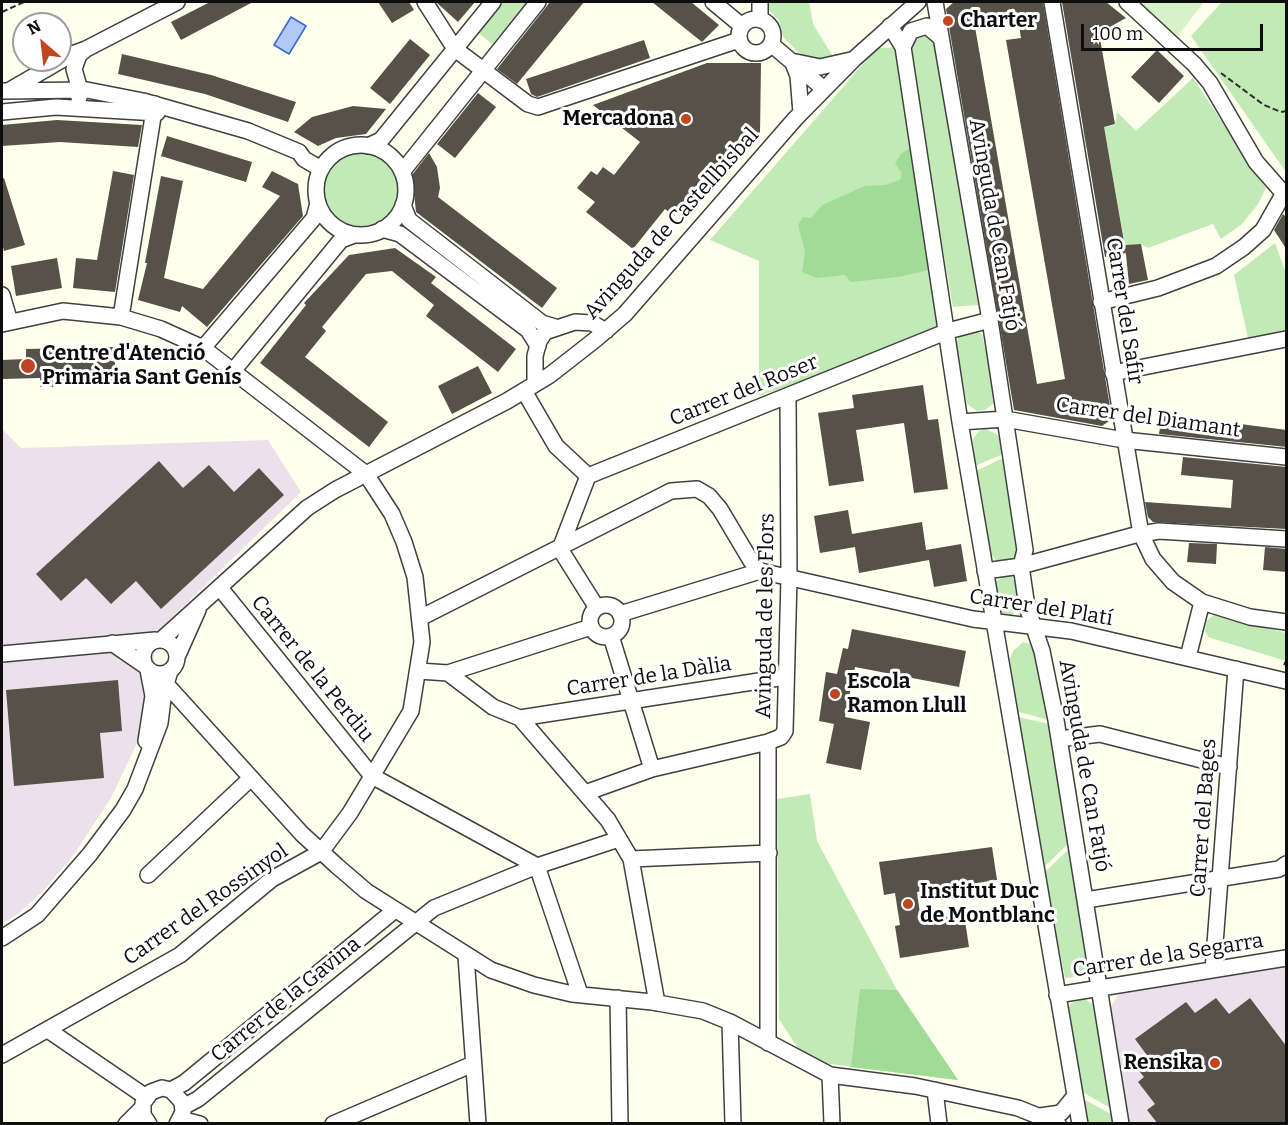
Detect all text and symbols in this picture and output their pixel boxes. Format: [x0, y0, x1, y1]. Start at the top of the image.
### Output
place label: Charter [960, 8, 1037, 34]
north arrow [12, 12, 72, 72]
scale bar [1084, 12, 1266, 50]
marker: Charter [941, 14, 955, 28]
text: N [24, 16, 44, 39]
text: 100 m [1092, 23, 1143, 45]
place label: Mercadona [562, 106, 674, 132]
marker: Mercadona [679, 112, 693, 126]
street label: Avinguda de Can Fatjó [963, 117, 1025, 333]
street label: Avinguda de Castellbisbal [579, 123, 765, 325]
street label: Carrer del Safir [1100, 236, 1148, 386]
place label: Centre d'Atenció Primària Sant Genís [42, 341, 242, 391]
street label: Carrer del Roser [666, 350, 822, 432]
marker: Centre d'Atenció Primària Sant Genís [19, 357, 37, 375]
street label: Carrer del Diamant [1054, 393, 1242, 443]
street label: Avinguda de les Flors [752, 513, 780, 719]
street label: Carrer del Platí [967, 584, 1115, 632]
street label: Carrer de la Perdiu [245, 591, 379, 747]
street label: Carrer de la Dàlia [565, 652, 733, 702]
street label: Avinguda de Can Fatjó [1053, 658, 1115, 874]
place label: Escola Ramon Llull [847, 669, 967, 719]
marker: Escola Ramon Llull [828, 687, 842, 701]
street label: Carrer del Bages [1186, 738, 1222, 898]
street label: Carrer del Rossinyol [119, 839, 293, 971]
place label: Institut Duc de Montblanc [920, 879, 1055, 929]
marker: Institut Duc de Montblanc [901, 897, 915, 911]
street label: Carrer de la Segarra [1071, 928, 1265, 984]
street label: Carrer de la Gavina [206, 932, 366, 1068]
place label: Rensika [1123, 1050, 1203, 1076]
marker: Rensika [1208, 1056, 1222, 1070]

